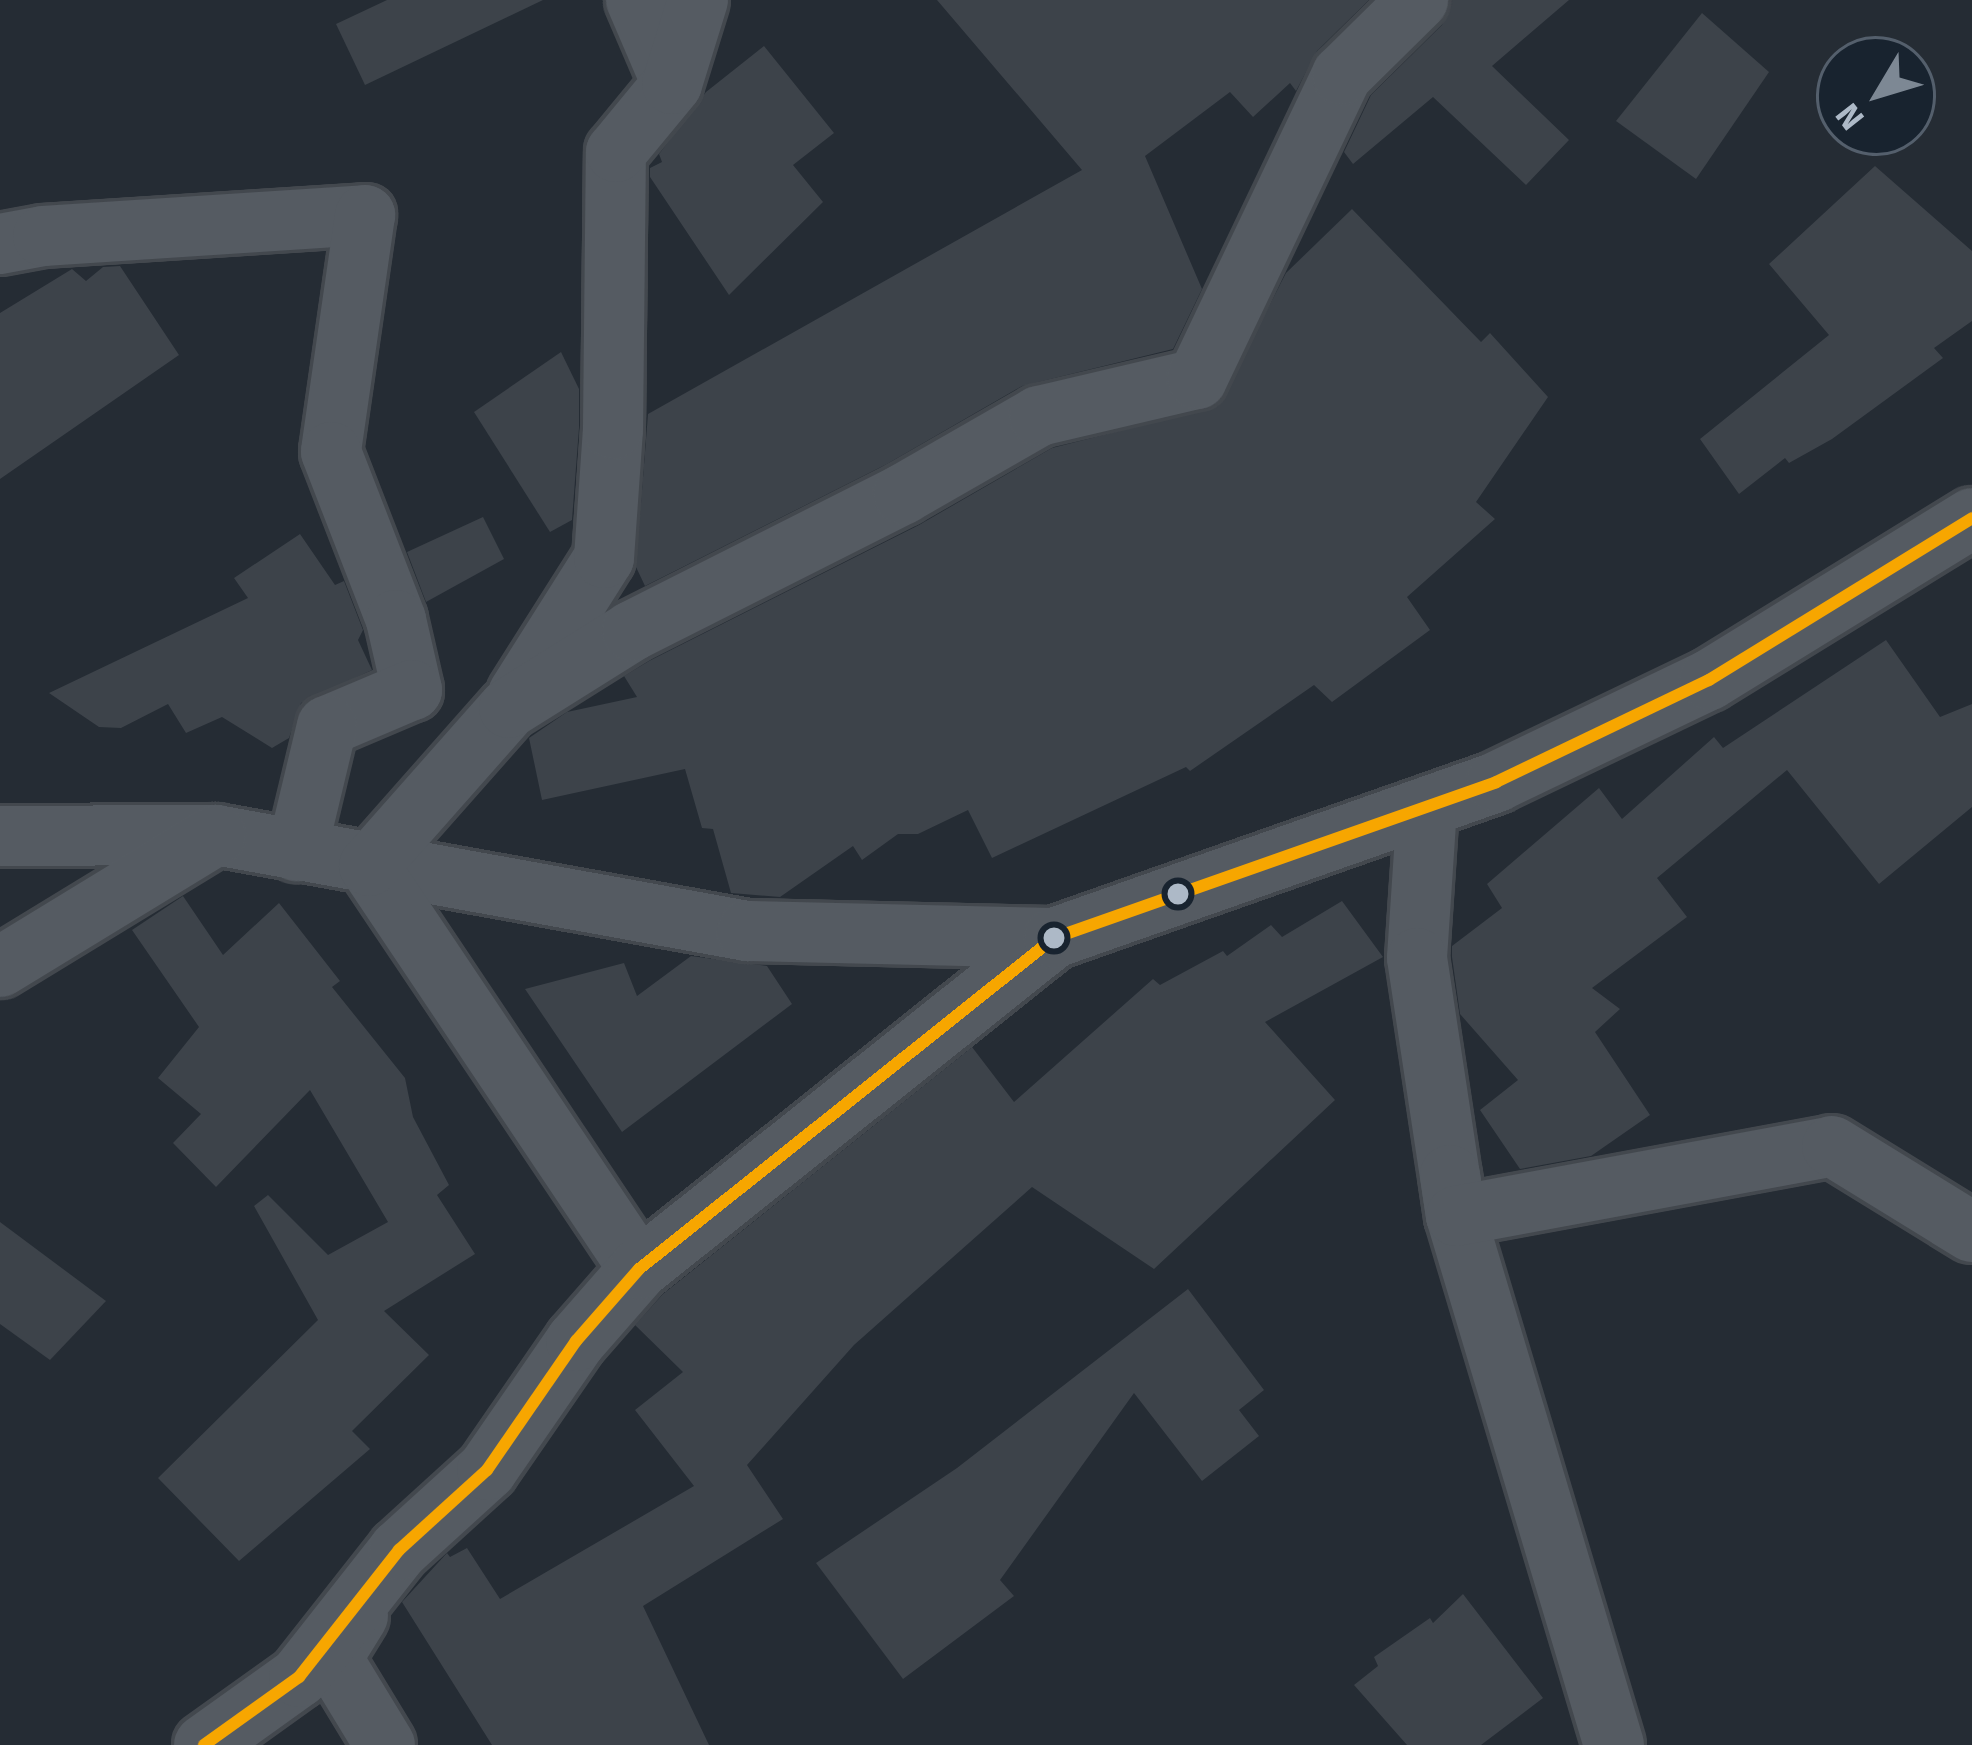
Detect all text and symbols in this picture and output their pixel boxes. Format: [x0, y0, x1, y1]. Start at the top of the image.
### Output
north arrow [1816, 36, 1936, 156]
text: N [1828, 95, 1872, 137]
unlabelled marker [1167, 883, 1189, 905]
unlabelled marker [1043, 927, 1065, 949]

